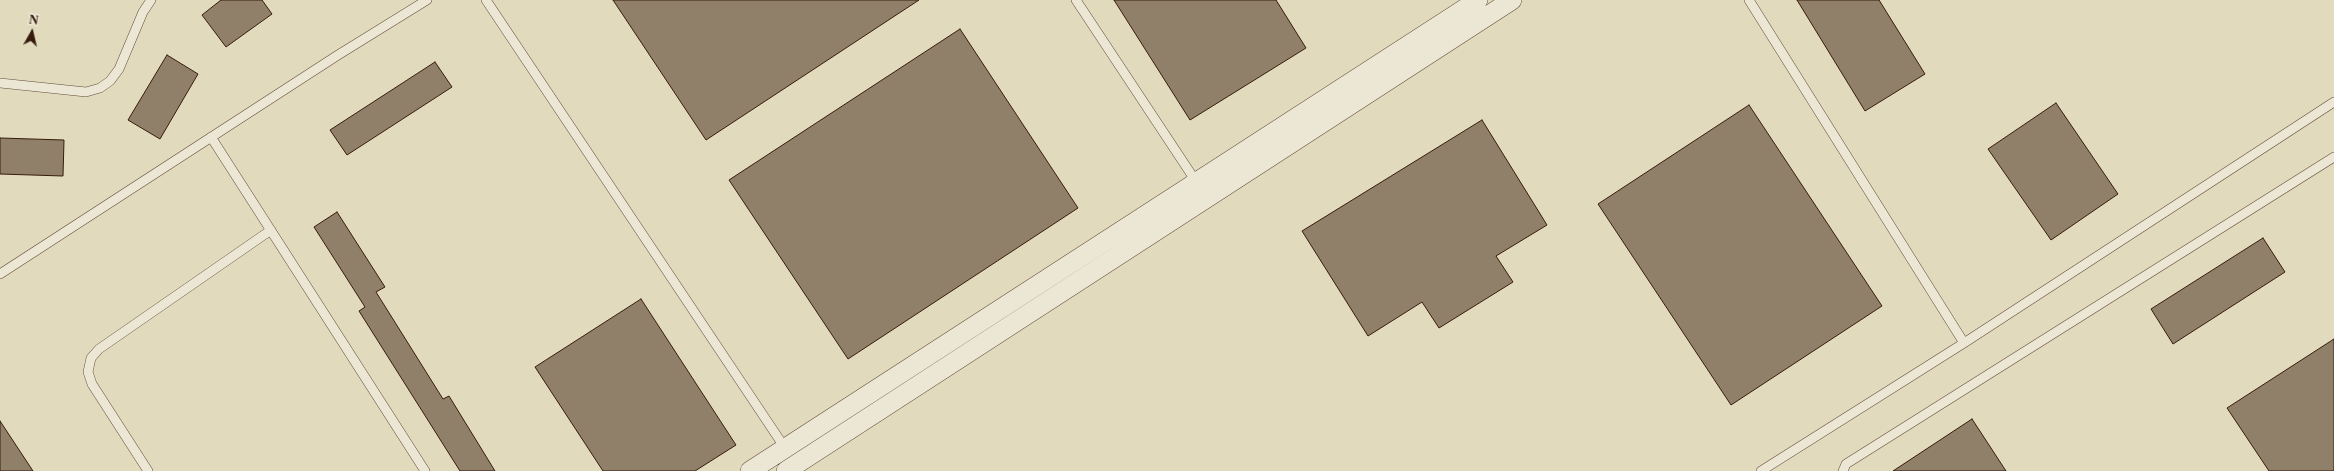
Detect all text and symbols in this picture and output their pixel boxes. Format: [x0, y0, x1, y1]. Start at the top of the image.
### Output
north arrow [12, 12, 52, 52]
text: N [28, 13, 39, 28]

